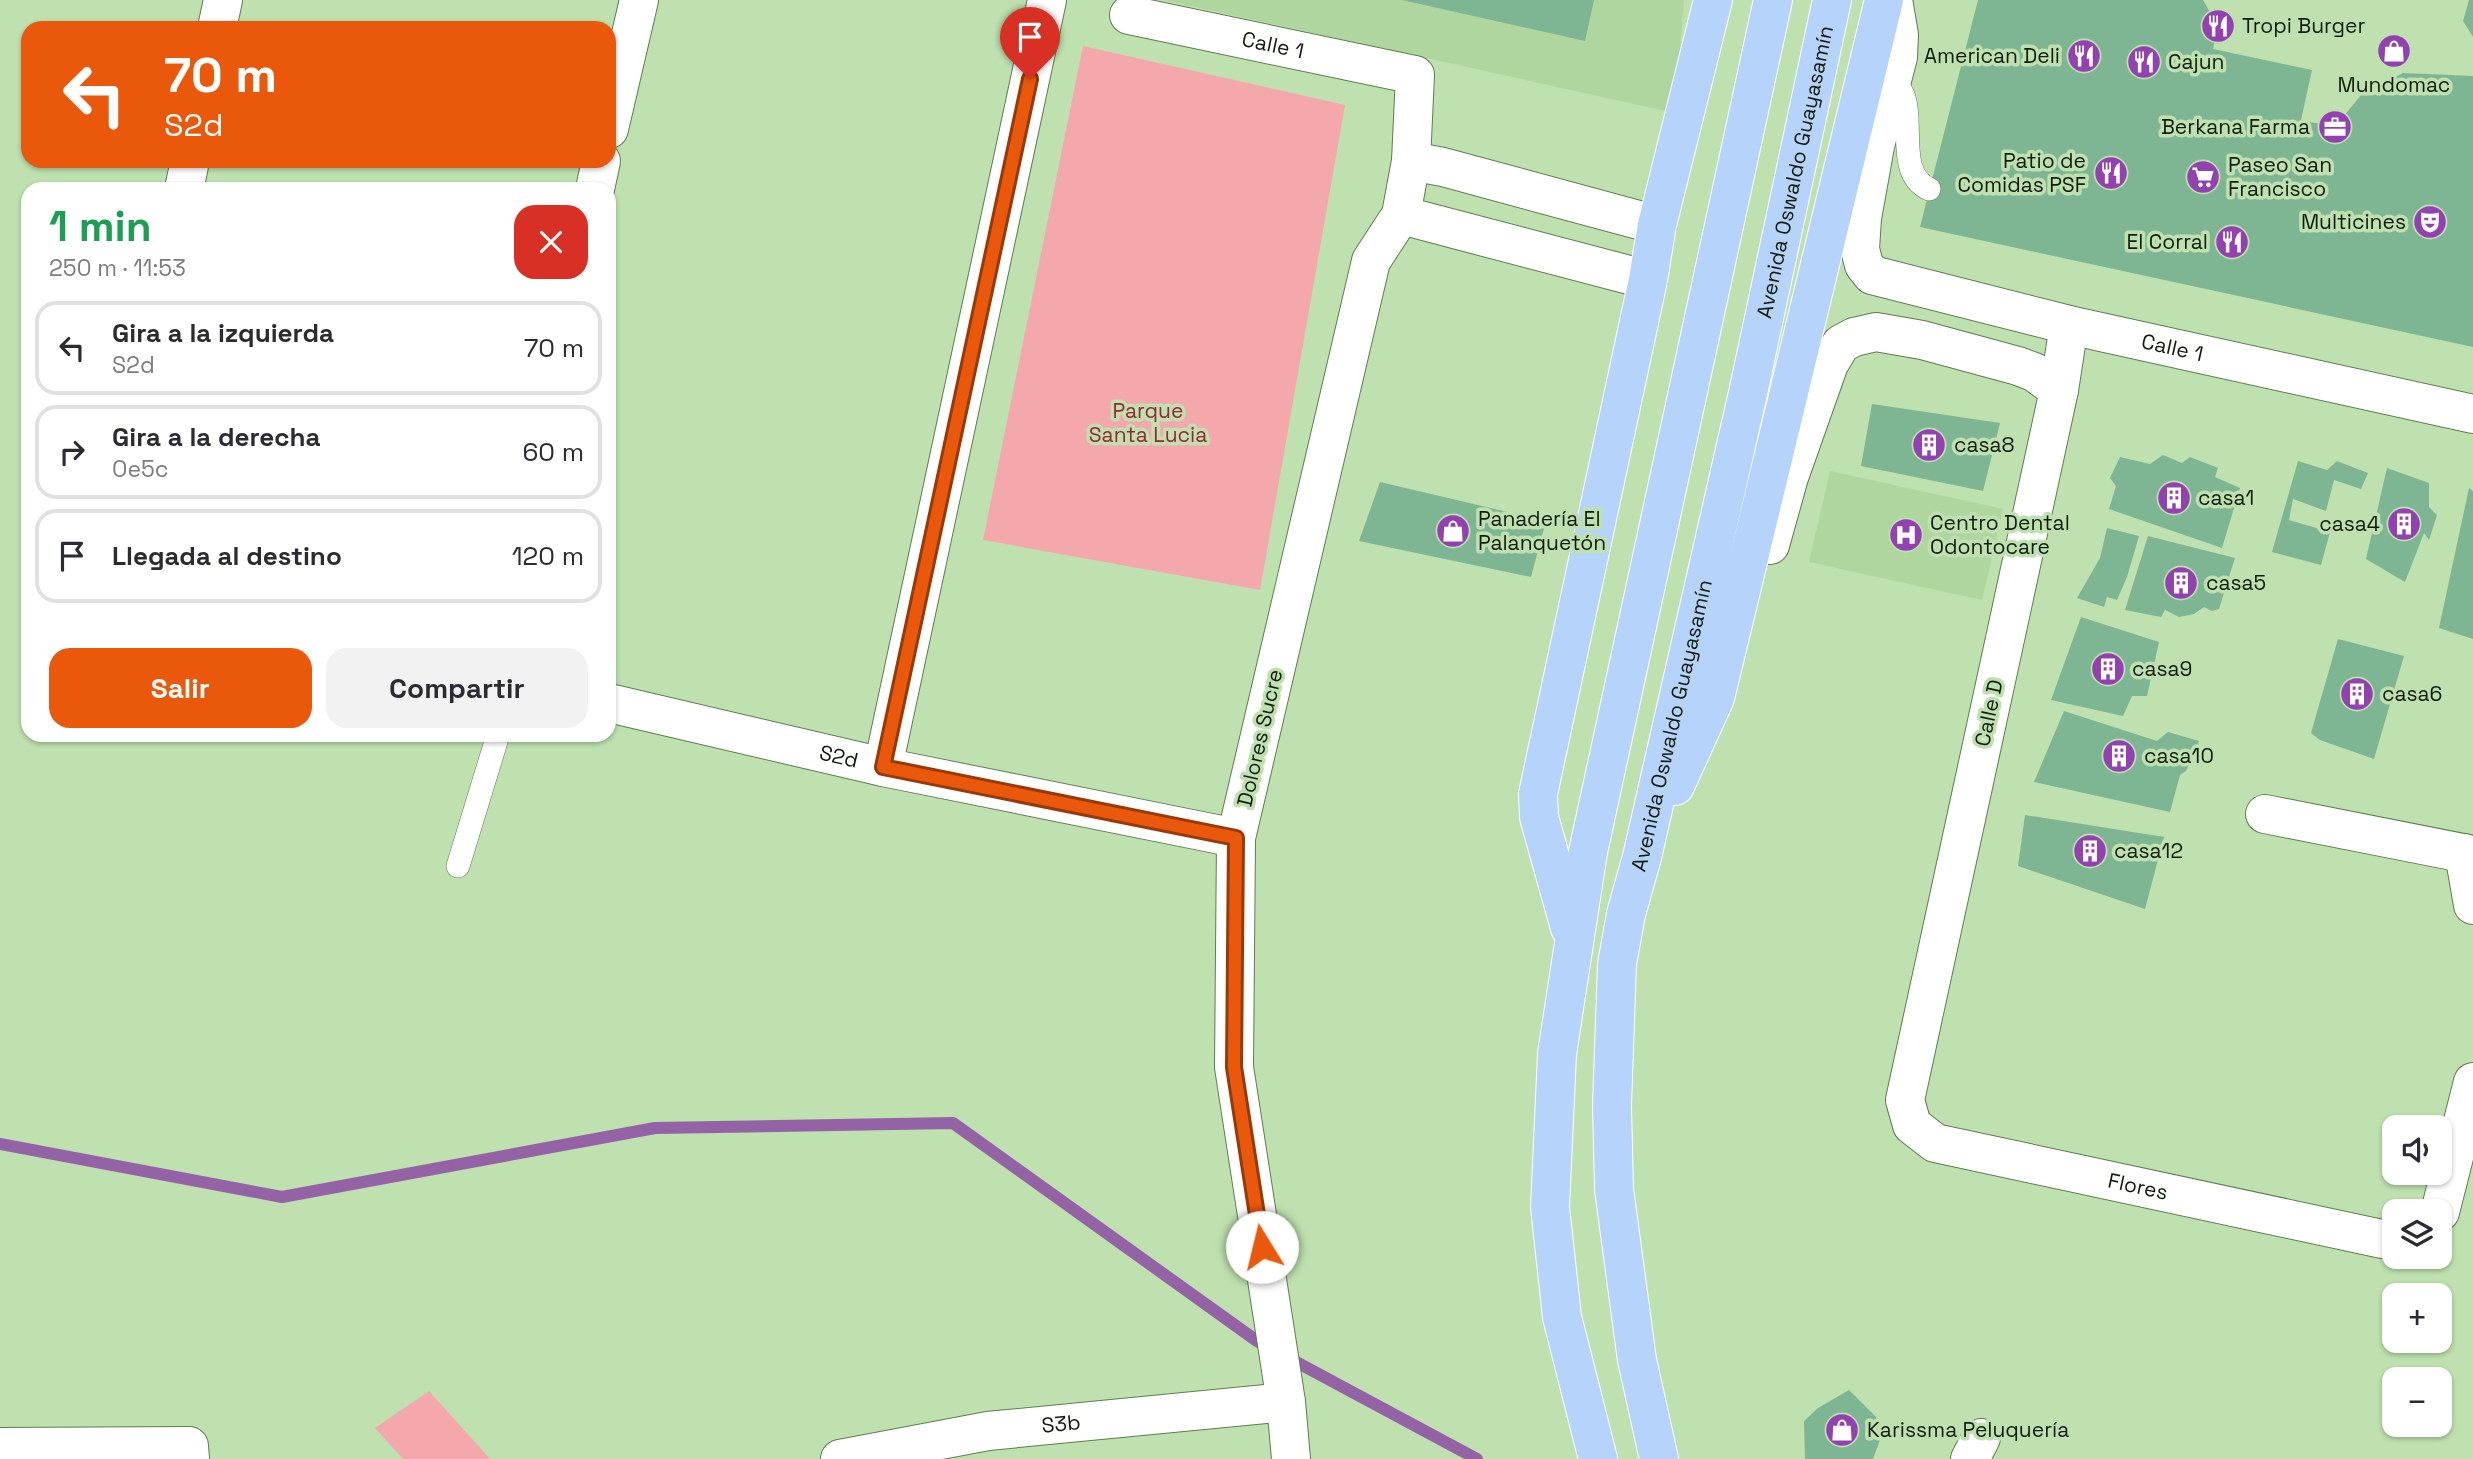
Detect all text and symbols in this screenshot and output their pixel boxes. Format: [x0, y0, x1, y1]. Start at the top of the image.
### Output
pin [1000, 7, 1060, 79]
restaurant icon: Tropi Burger [2199, 7, 2237, 45]
place label: Tropi Burger [2242, 12, 2366, 39]
icon: arrive [1011, 18, 1049, 56]
street label: Avenida Oswaldo Guayasamín [1750, 23, 1839, 321]
street label: Calle 1 [1240, 25, 1306, 64]
shop icon: Mundomac [2375, 32, 2413, 70]
restaurant icon: American Deli [2065, 37, 2103, 75]
place label: American Deli [1924, 42, 2060, 69]
restaurant icon: Cajun [2125, 43, 2163, 81]
text: 70 m [164, 44, 277, 106]
place label: Cajun [2168, 48, 2224, 75]
icon: left [49, 49, 140, 140]
place label: Mundomac [2338, 71, 2450, 98]
text: S2d [164, 105, 224, 145]
office icon: Berkana Farma [2316, 108, 2354, 146]
place label: Berkana Farma [2161, 113, 2310, 140]
place label: Patio de Comidas PSF [1958, 147, 2086, 198]
place label: Paseo San Francisco [2228, 151, 2332, 202]
restaurant icon: Patio de Comidas PSF [2092, 154, 2130, 192]
supermarket icon: Paseo San Francisco [2184, 158, 2222, 196]
text: 1 min [49, 200, 152, 253]
theatre icon: Multicines [2411, 203, 2449, 241]
button: close [514, 205, 588, 279]
place label: Multicines [2301, 208, 2406, 235]
restaurant icon: El Corral [2213, 223, 2251, 261]
place label: El Corral [2126, 228, 2208, 255]
text: 250 m · 11:53 [49, 253, 186, 283]
text: Gira a la izquierda [112, 316, 334, 350]
street label: Calle 1 [2139, 327, 2206, 367]
icon: left [53, 329, 91, 367]
text: 70 m [524, 331, 584, 365]
text: S2d [112, 350, 155, 380]
park label: Parque Santa Lucia [1089, 397, 1207, 448]
text: Gira a la derecha [112, 420, 321, 454]
building icon: casa8 [1910, 426, 1948, 464]
place label: casa8 [1954, 431, 2015, 458]
icon: right [53, 433, 91, 471]
text: 60 m [522, 435, 584, 469]
text: Oe5c [112, 454, 169, 484]
building icon: casa1 [2155, 479, 2193, 517]
place label: casa1 [2198, 484, 2254, 511]
place label: Panadería El Palanquetón [1478, 505, 1606, 556]
building icon: casa4 [2385, 505, 2423, 543]
place label: Centro Dental Odontocare [1930, 509, 2070, 560]
place label: casa4 [2319, 510, 2380, 537]
shop icon: Panadería El Palanquetón [1434, 512, 1472, 550]
hospital icon: Centro Dental Odontocare [1887, 516, 1925, 554]
icon: arrive [53, 537, 91, 575]
text: Llegada al destino [112, 539, 342, 573]
text: 120 m [512, 539, 584, 573]
building icon: casa5 [2162, 564, 2200, 602]
place label: casa5 [2206, 569, 2266, 596]
street label: Avenida Oswaldo Guayasamín [1625, 577, 1718, 874]
button: Salir [49, 648, 312, 728]
button: Compartir [326, 648, 588, 728]
building icon: casa9 [2089, 650, 2127, 688]
place label: casa9 [2132, 655, 2192, 682]
street label: Dolores Sucre [1231, 667, 1288, 809]
building icon: casa6 [2338, 675, 2376, 713]
street label: Calle D [1968, 677, 2009, 749]
place label: casa6 [2382, 680, 2442, 707]
building icon: casa10 [2100, 737, 2138, 775]
street label: S2d [817, 739, 861, 774]
place label: casa10 [2144, 742, 2214, 769]
building icon: casa12 [2071, 832, 2109, 870]
place label: casa12 [2114, 837, 2183, 864]
map controls [2382, 1115, 2452, 1437]
button: sound [2382, 1115, 2452, 1185]
street label: Flores [2106, 1167, 2170, 1206]
button: layers [2382, 1199, 2452, 1269]
position arrow [1225, 1210, 1299, 1284]
button: + [2382, 1283, 2452, 1353]
button: − [2382, 1367, 2452, 1437]
street label: S3b [1040, 1408, 1082, 1439]
shop icon: Karissma Peluquería [1823, 1411, 1861, 1449]
place label: Karissma Peluquería [1867, 1416, 2069, 1443]

